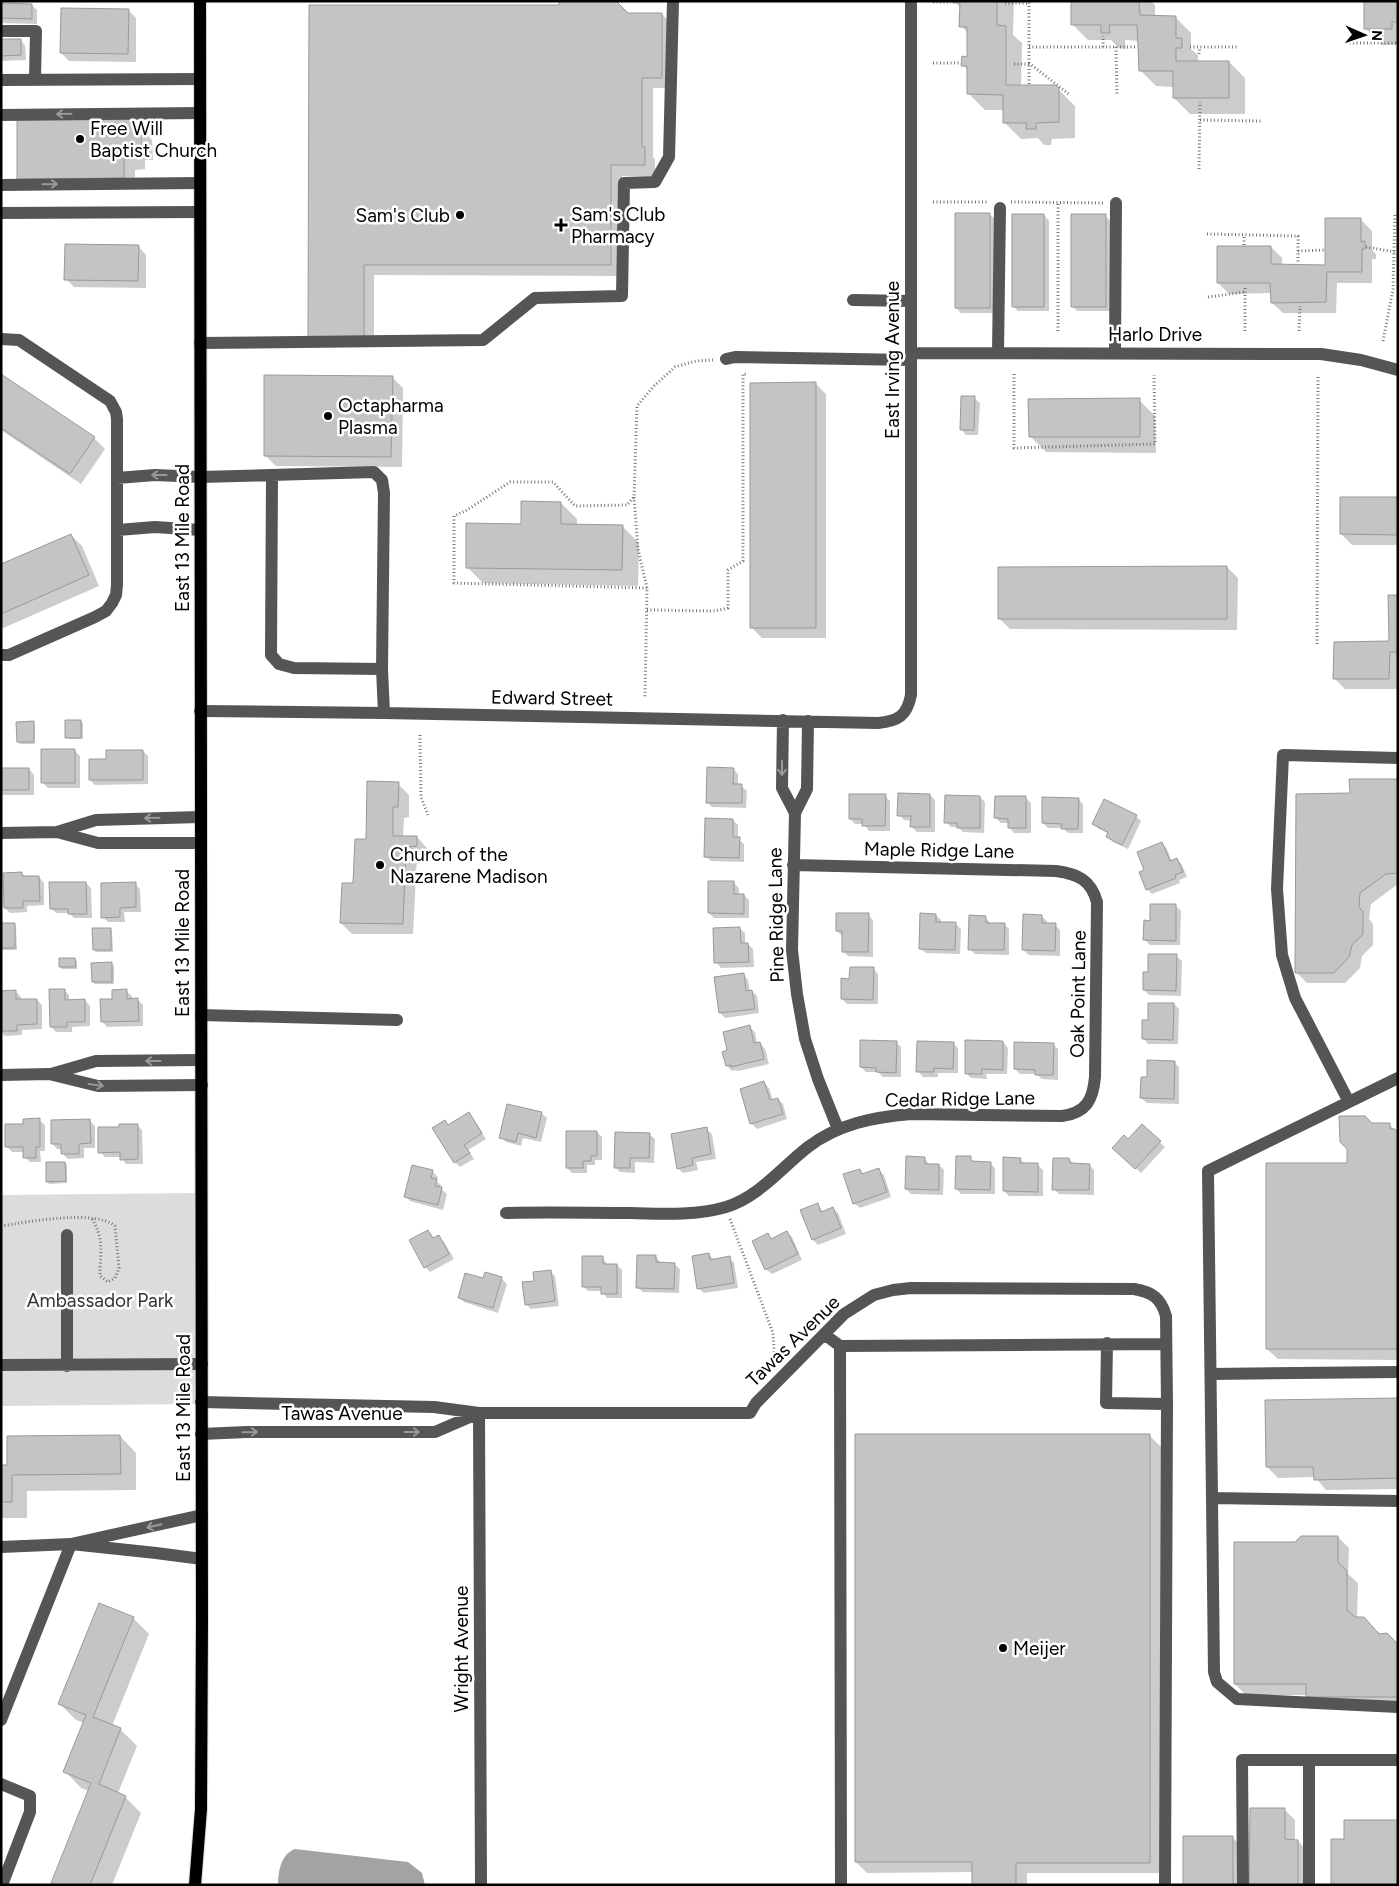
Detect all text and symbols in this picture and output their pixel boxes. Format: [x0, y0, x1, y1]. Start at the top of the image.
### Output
north arrow [1339, 10, 1389, 60]
text: N [1368, 30, 1385, 41]
one-way arrow [56, 109, 72, 119]
place label: Free Will Baptist Church [90, 117, 217, 162]
marker: Free Will Baptist Church [74, 133, 86, 145]
one-way arrow [42, 180, 58, 189]
place label: Sam's Club Pharmacy [571, 203, 666, 248]
place label: Sam's Club [356, 204, 450, 227]
marker: Sam's Club [454, 209, 466, 221]
marker: Sam's Club Pharmacy [555, 219, 567, 231]
street label: East Irving Avenue [881, 281, 904, 439]
street label: Harlo Drive [1108, 323, 1202, 346]
place label: Octapharma Plasma [338, 394, 444, 439]
marker: Octapharma Plasma [322, 410, 334, 422]
street label: East 13 Mile Road [171, 464, 194, 612]
one-way arrow [151, 471, 167, 480]
street label: Edward Street [491, 685, 613, 711]
one-way arrow [777, 760, 787, 776]
one-way arrow [144, 814, 160, 823]
street label: Maple Ridge Lane [864, 837, 1014, 863]
place label: Church of the Nazarene Madison [390, 843, 548, 888]
street label: Pine Ridge Lane [763, 847, 789, 983]
marker: Church of the Nazarene Madison [374, 859, 386, 871]
street label: East 13 Mile Road [171, 869, 194, 1017]
street label: Oak Point Lane [1065, 930, 1091, 1058]
one-way arrow [145, 1056, 161, 1066]
one-way arrow [88, 1080, 104, 1090]
street label: Cedar Ridge Lane [885, 1086, 1035, 1112]
park label: Ambassador Park [27, 1289, 174, 1312]
street label: Tawas Avenue [741, 1291, 845, 1391]
street label: East 13 Mile Road [172, 1334, 195, 1482]
street label: Tawas Avenue [281, 1402, 403, 1425]
one-way arrow [242, 1427, 258, 1437]
one-way arrow [404, 1427, 420, 1437]
one-way arrow [147, 1522, 163, 1531]
street label: Wright Avenue [450, 1586, 473, 1712]
place label: Meijer [1013, 1637, 1066, 1660]
marker: Meijer [997, 1642, 1009, 1654]

